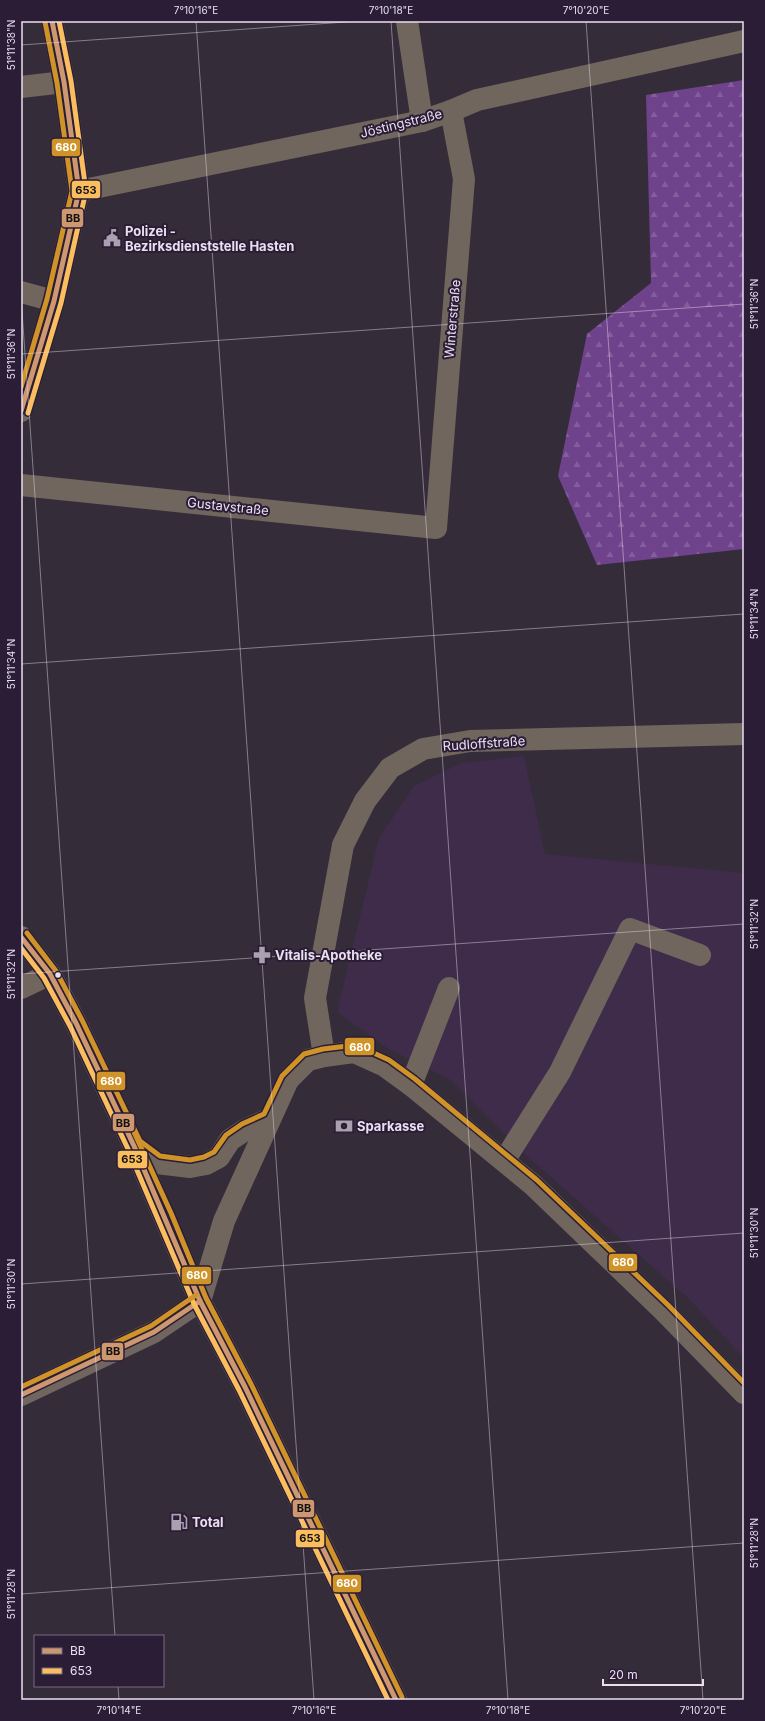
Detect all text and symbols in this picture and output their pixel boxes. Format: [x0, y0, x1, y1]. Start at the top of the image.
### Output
text: 7°10'16"E [174, 4, 218, 16]
text: 7°10'18"E [369, 4, 413, 16]
text: 7°10'20"E [563, 4, 609, 16]
text: 51°11'38"N [5, 20, 17, 70]
street label: Jöstingstraße [358, 105, 444, 141]
line badge: 680 [51, 138, 81, 157]
text: 680 [55, 140, 77, 154]
line badge: 653 [71, 180, 101, 199]
text: 653 [75, 183, 97, 197]
line badge: BB [61, 208, 84, 228]
text: BB [66, 211, 80, 225]
place label: Polizei - Bezirksdienststelle Hasten [125, 223, 294, 254]
public building icon: Polizei - Bezirksdienststelle Hasten [102, 228, 122, 248]
street label: Winterstraße [441, 279, 463, 359]
text: 51°11'36"N [748, 279, 760, 329]
text: 51°11'36"N [5, 329, 17, 379]
street label: Gustavstraße [186, 494, 270, 518]
text: 51°11'34"N [748, 589, 760, 639]
text: 51°11'34"N [5, 639, 17, 689]
street label: Rudloffstraße [442, 732, 526, 754]
text: 51°11'32"N [748, 899, 760, 949]
pharmacy icon: Vitalis-Apotheke [252, 945, 272, 965]
place label: Vitalis-Apotheke [275, 947, 382, 963]
text: 51°11'32"N [5, 949, 17, 999]
unlabelled marker [53, 970, 63, 980]
line badge: 680 [344, 1037, 375, 1056]
text: 680 [349, 1040, 371, 1054]
line badge: 680 [96, 1071, 126, 1091]
text: 680 [100, 1074, 122, 1088]
line badge: BB [112, 1113, 135, 1132]
text: BB [116, 1116, 130, 1130]
bank icon: Sparkasse [334, 1116, 354, 1136]
place label: Sparkasse [357, 1118, 425, 1134]
line badge: 653 [117, 1150, 148, 1169]
text: 653 [121, 1152, 143, 1166]
text: 51°11'30"N [748, 1208, 760, 1258]
line badge: 680 [608, 1253, 638, 1272]
text: 680 [612, 1255, 634, 1269]
text: 51°11'30"N [5, 1259, 17, 1309]
line badge: 680 [181, 1266, 212, 1285]
text: 680 [186, 1268, 208, 1282]
line badge: BB [101, 1342, 124, 1361]
text: BB [106, 1344, 120, 1358]
line badge: BB [292, 1499, 315, 1518]
text: BB [297, 1501, 311, 1515]
fuel station icon: Total [169, 1512, 189, 1532]
place label: Total [192, 1514, 224, 1530]
text: 51°11'28"N [748, 1518, 760, 1568]
line badge: 653 [295, 1529, 325, 1548]
text: 653 [299, 1531, 321, 1545]
text: 51°11'28"N [5, 1569, 17, 1619]
line badge: 680 [332, 1574, 362, 1593]
text: 680 [336, 1576, 358, 1590]
legend [34, 1635, 164, 1687]
text: BB [70, 1643, 86, 1658]
scale bar [603, 1661, 703, 1687]
text: 653 [70, 1663, 92, 1678]
text: 20 m [609, 1667, 638, 1682]
text: 7°10'14"E [97, 1704, 141, 1716]
text: 7°10'16"E [292, 1704, 336, 1716]
text: 7°10'18"E [486, 1704, 530, 1716]
text: 7°10'20"E [680, 1704, 726, 1716]

